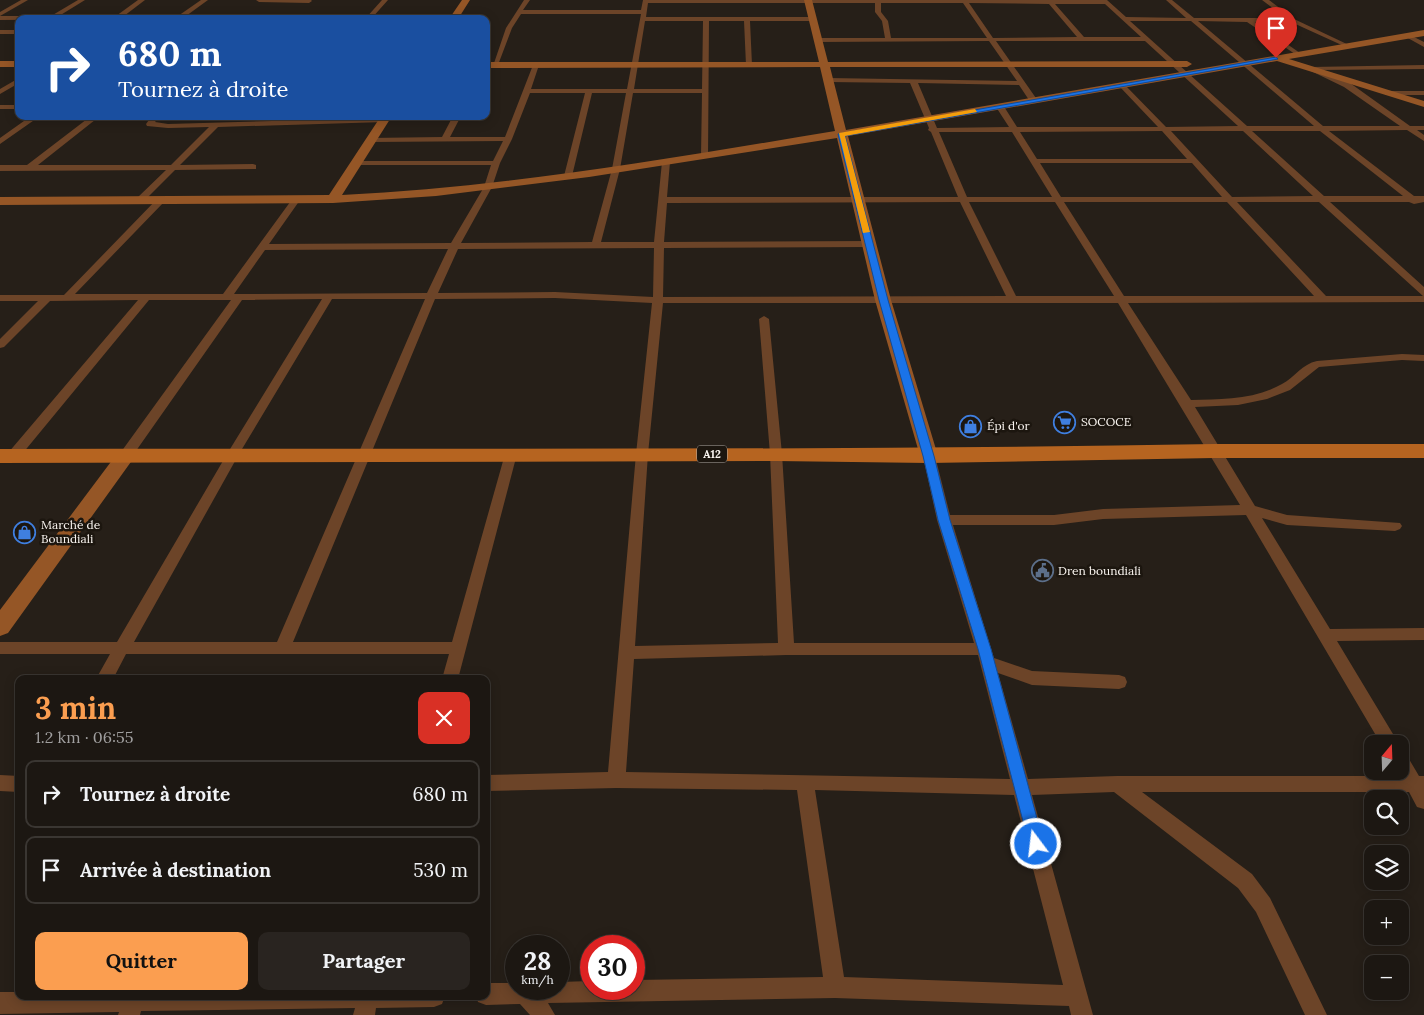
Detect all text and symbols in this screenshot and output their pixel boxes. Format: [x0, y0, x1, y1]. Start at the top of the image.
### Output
pin [1255, 7, 1297, 58]
icon: arrive [1262, 14, 1290, 42]
text: 680 m [118, 31, 222, 76]
icon: right [35, 35, 100, 100]
text: Tournez à droite [118, 75, 288, 103]
supermarket icon: SOCOCE [1053, 410, 1077, 434]
shop icon: Épi d'or [959, 414, 983, 438]
place label: SOCOCE [1081, 414, 1131, 429]
place label: Épi d'or [987, 418, 1031, 433]
road number: A12 [697, 446, 727, 462]
place label: Marché de Boundiali [41, 517, 101, 546]
shop icon: Marché de Boundiali [13, 520, 37, 544]
public building icon: Dren boundiali [1030, 559, 1054, 583]
place label: Dren boundiali [1058, 563, 1141, 578]
text: 3 min [35, 689, 116, 727]
button: close [418, 692, 470, 744]
text: 1.2 km · 06:55 [35, 727, 134, 747]
north arrow [1364, 735, 1409, 780]
map controls [1364, 735, 1409, 1000]
icon: right [37, 780, 65, 808]
text: Tournez à droite [80, 782, 230, 806]
text: 680 m [413, 782, 468, 806]
button: search [1364, 790, 1409, 835]
position arrow [1009, 817, 1061, 869]
button: layers [1364, 845, 1409, 890]
icon: arrive [37, 856, 65, 884]
text: Arrivée à destination [80, 858, 271, 882]
text: 530 m [413, 858, 468, 882]
button: + [1364, 900, 1409, 945]
button: Quitter [35, 932, 248, 990]
button: Partager [258, 932, 470, 990]
speed limit sign: 30 [580, 935, 645, 1000]
text: 28 [524, 945, 551, 977]
button: − [1364, 955, 1409, 1000]
text: km/h [521, 972, 554, 987]

